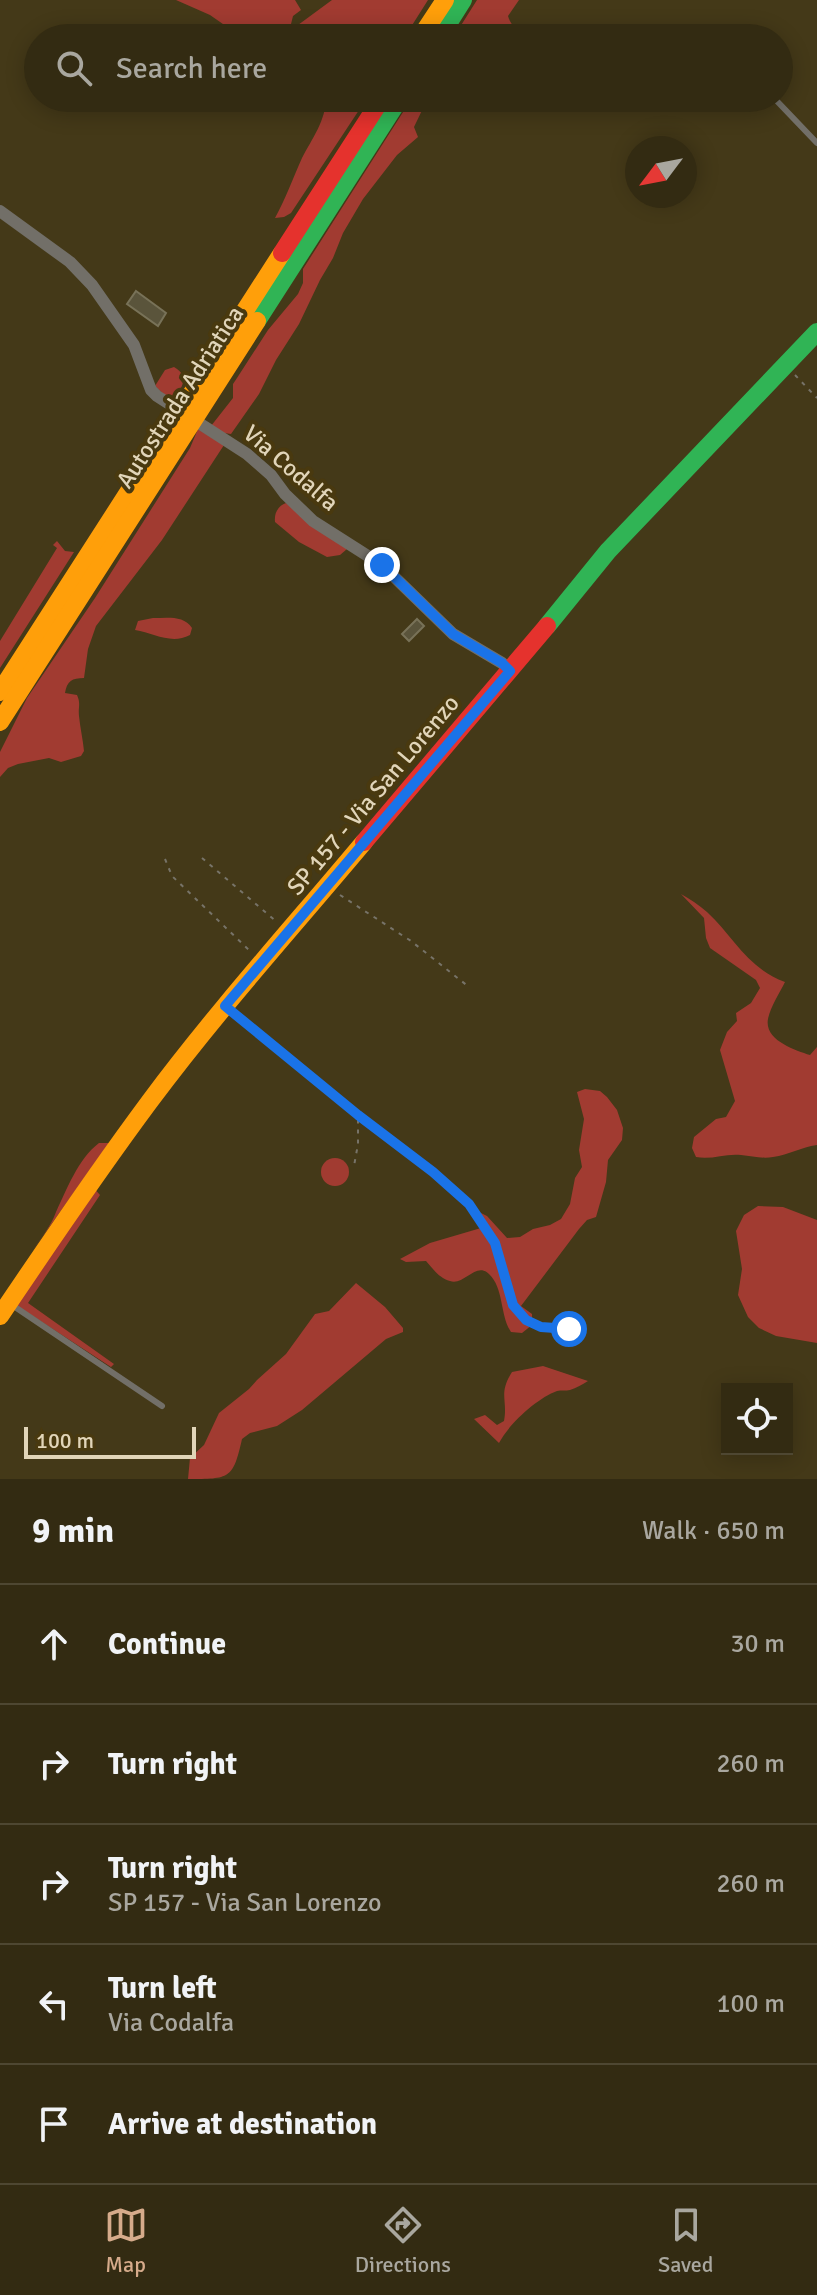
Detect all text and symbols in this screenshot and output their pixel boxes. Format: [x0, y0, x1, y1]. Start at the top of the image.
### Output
search box [24, 24, 793, 112]
icon: search [52, 46, 96, 90]
text: Search here [116, 50, 267, 87]
north arrow [625, 136, 697, 208]
street label: Autostrada Adriatica [110, 300, 250, 494]
street label: Via Codalfa [237, 418, 345, 518]
route end [364, 547, 400, 583]
street label: SP 157 - Via San Lorenzo [280, 689, 466, 901]
route start [551, 1311, 587, 1347]
map controls [721, 1383, 793, 1455]
button: locate [721, 1383, 793, 1455]
scale bar [24, 1423, 196, 1459]
text: 100 m [36, 1427, 94, 1454]
text: 9 min [32, 1510, 114, 1552]
text: Walk · 650 m [642, 1515, 785, 1547]
icon: ahead [32, 1622, 76, 1666]
text: Continue [108, 1626, 226, 1663]
text: 30 m [730, 1628, 785, 1660]
icon: right [32, 1742, 76, 1786]
text: Turn right [108, 1746, 237, 1783]
text: 260 m [716, 1748, 785, 1780]
text: Turn right [108, 1850, 237, 1887]
icon: right [32, 1862, 76, 1906]
text: 260 m [716, 1868, 785, 1900]
text: SP 157 - Via San Lorenzo [108, 1887, 381, 1919]
text: Turn left [108, 1970, 217, 2007]
icon: left [32, 1982, 76, 2026]
text: 100 m [716, 1988, 785, 2020]
text: Via Codalfa [108, 2007, 234, 2039]
icon: arrive [32, 2102, 76, 2146]
text: Arrive at destination [108, 2106, 377, 2143]
tab: Map [104, 2203, 148, 2278]
tab: Directions [355, 2203, 451, 2278]
tab: Saved [658, 2203, 713, 2278]

